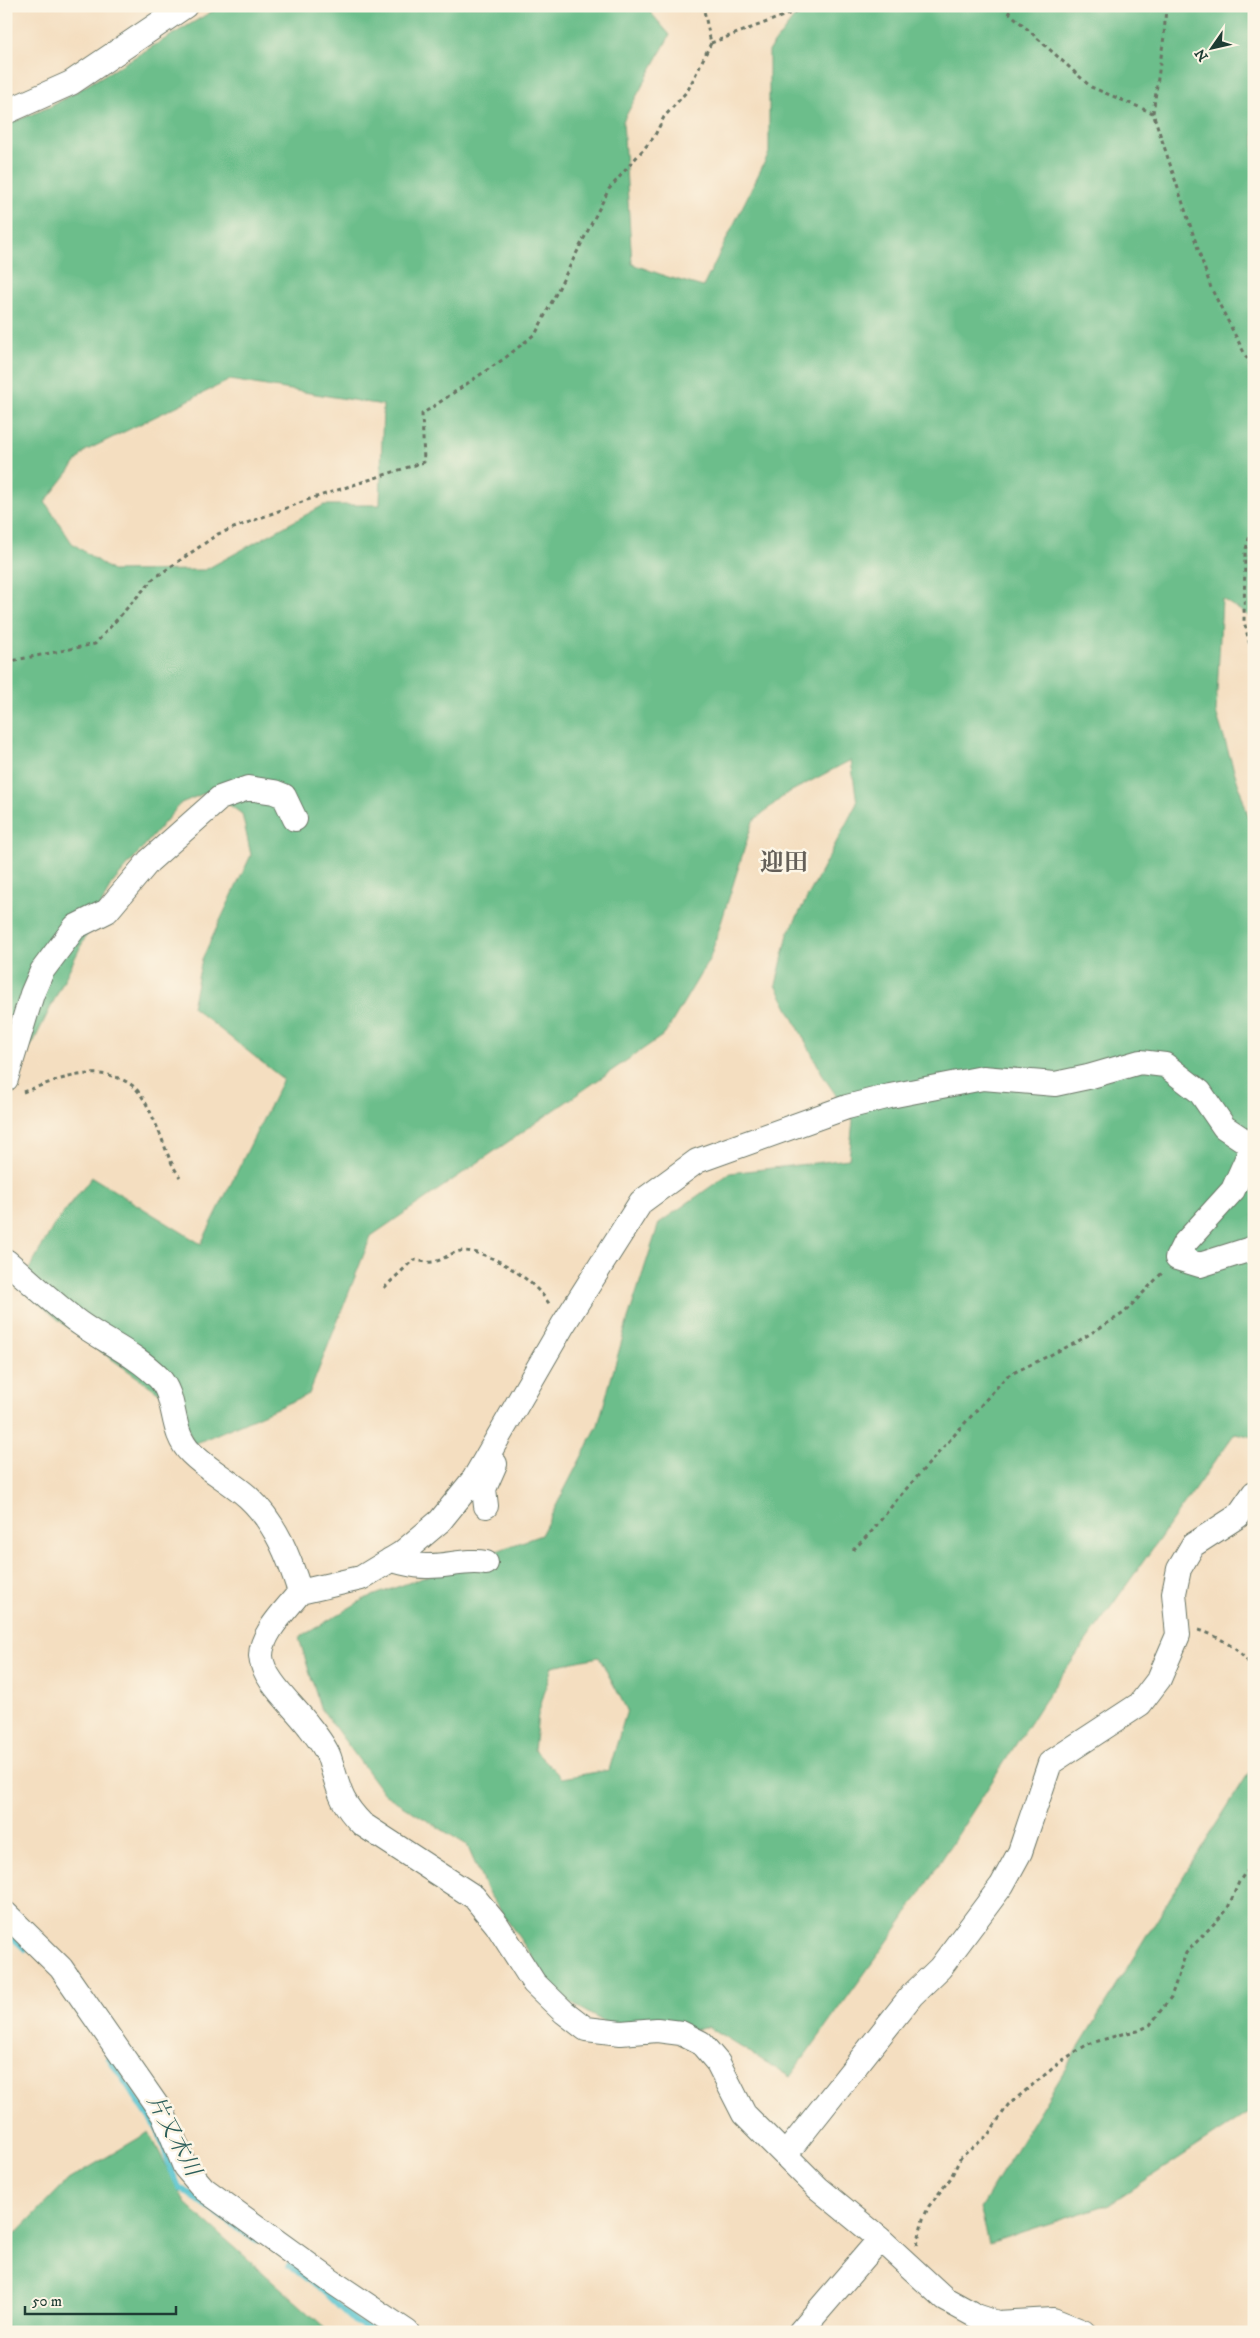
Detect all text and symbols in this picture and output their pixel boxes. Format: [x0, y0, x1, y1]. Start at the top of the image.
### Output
north arrow [1188, 22, 1238, 72]
text: N [1191, 44, 1213, 65]
district label: 迎田 [760, 848, 808, 878]
water label: 片又木川 [141, 2091, 207, 2183]
scale bar [25, 2283, 176, 2315]
text: 50 m [32, 2292, 62, 2311]

